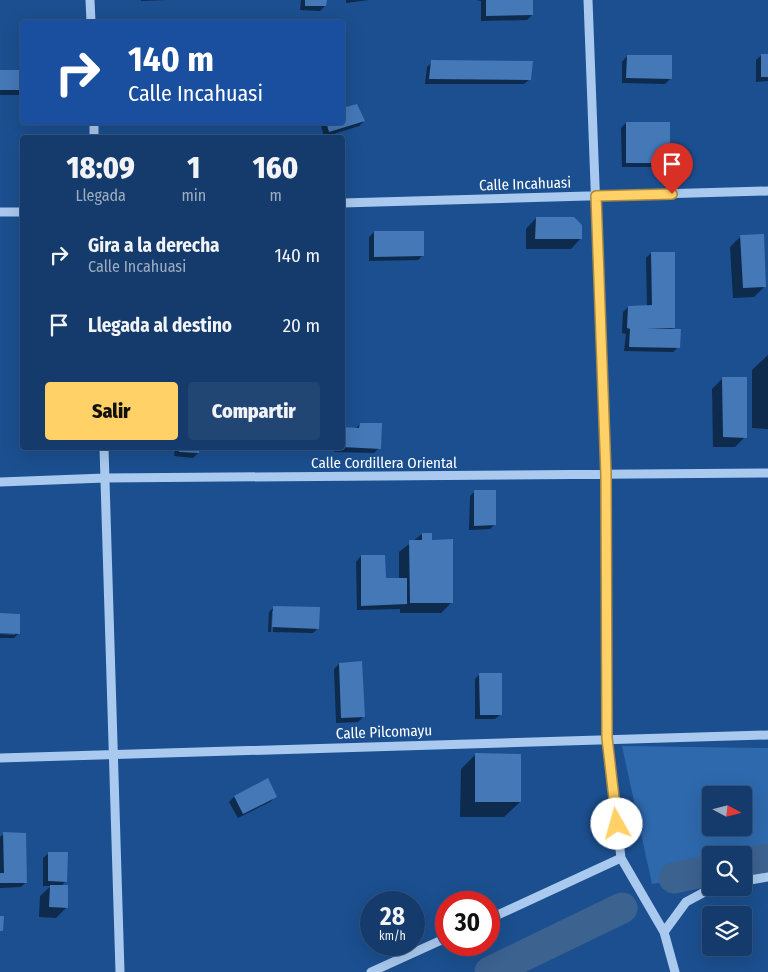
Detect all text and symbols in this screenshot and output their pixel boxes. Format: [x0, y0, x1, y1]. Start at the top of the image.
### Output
text: 140 m [128, 38, 214, 80]
icon: right [45, 40, 110, 105]
text: Calle Incahuasi [128, 80, 263, 107]
pin [651, 143, 693, 194]
text: 18:09 [67, 150, 135, 186]
text: 1 [187, 150, 200, 186]
text: 160 [253, 150, 298, 186]
icon: arrive [658, 150, 686, 178]
street label: Calle Incahuasi [479, 173, 571, 195]
text: Llegada [76, 186, 126, 205]
text: min [181, 186, 206, 205]
text: m [269, 186, 282, 205]
text: Gira a la derecha [88, 234, 220, 257]
icon: right [45, 241, 73, 269]
text: 140 m [274, 244, 320, 267]
text: Calle Incahuasi [88, 257, 186, 276]
icon: arrive [45, 311, 73, 339]
text: Llegada al destino [88, 314, 232, 337]
text: 20 m [283, 314, 320, 337]
button: Salir [45, 382, 178, 440]
button: Compartir [188, 382, 320, 440]
street label: Calle Cordillera Oriental [311, 454, 457, 472]
street label: Calle Pilcomayu [336, 721, 432, 743]
north arrow [702, 786, 752, 836]
map controls [702, 786, 752, 956]
position arrow [590, 797, 642, 849]
button: search [702, 846, 752, 896]
speed limit sign: 30 [435, 891, 500, 956]
text: 28 [380, 902, 405, 932]
button: layers [702, 906, 752, 956]
text: km/h [379, 929, 406, 943]

